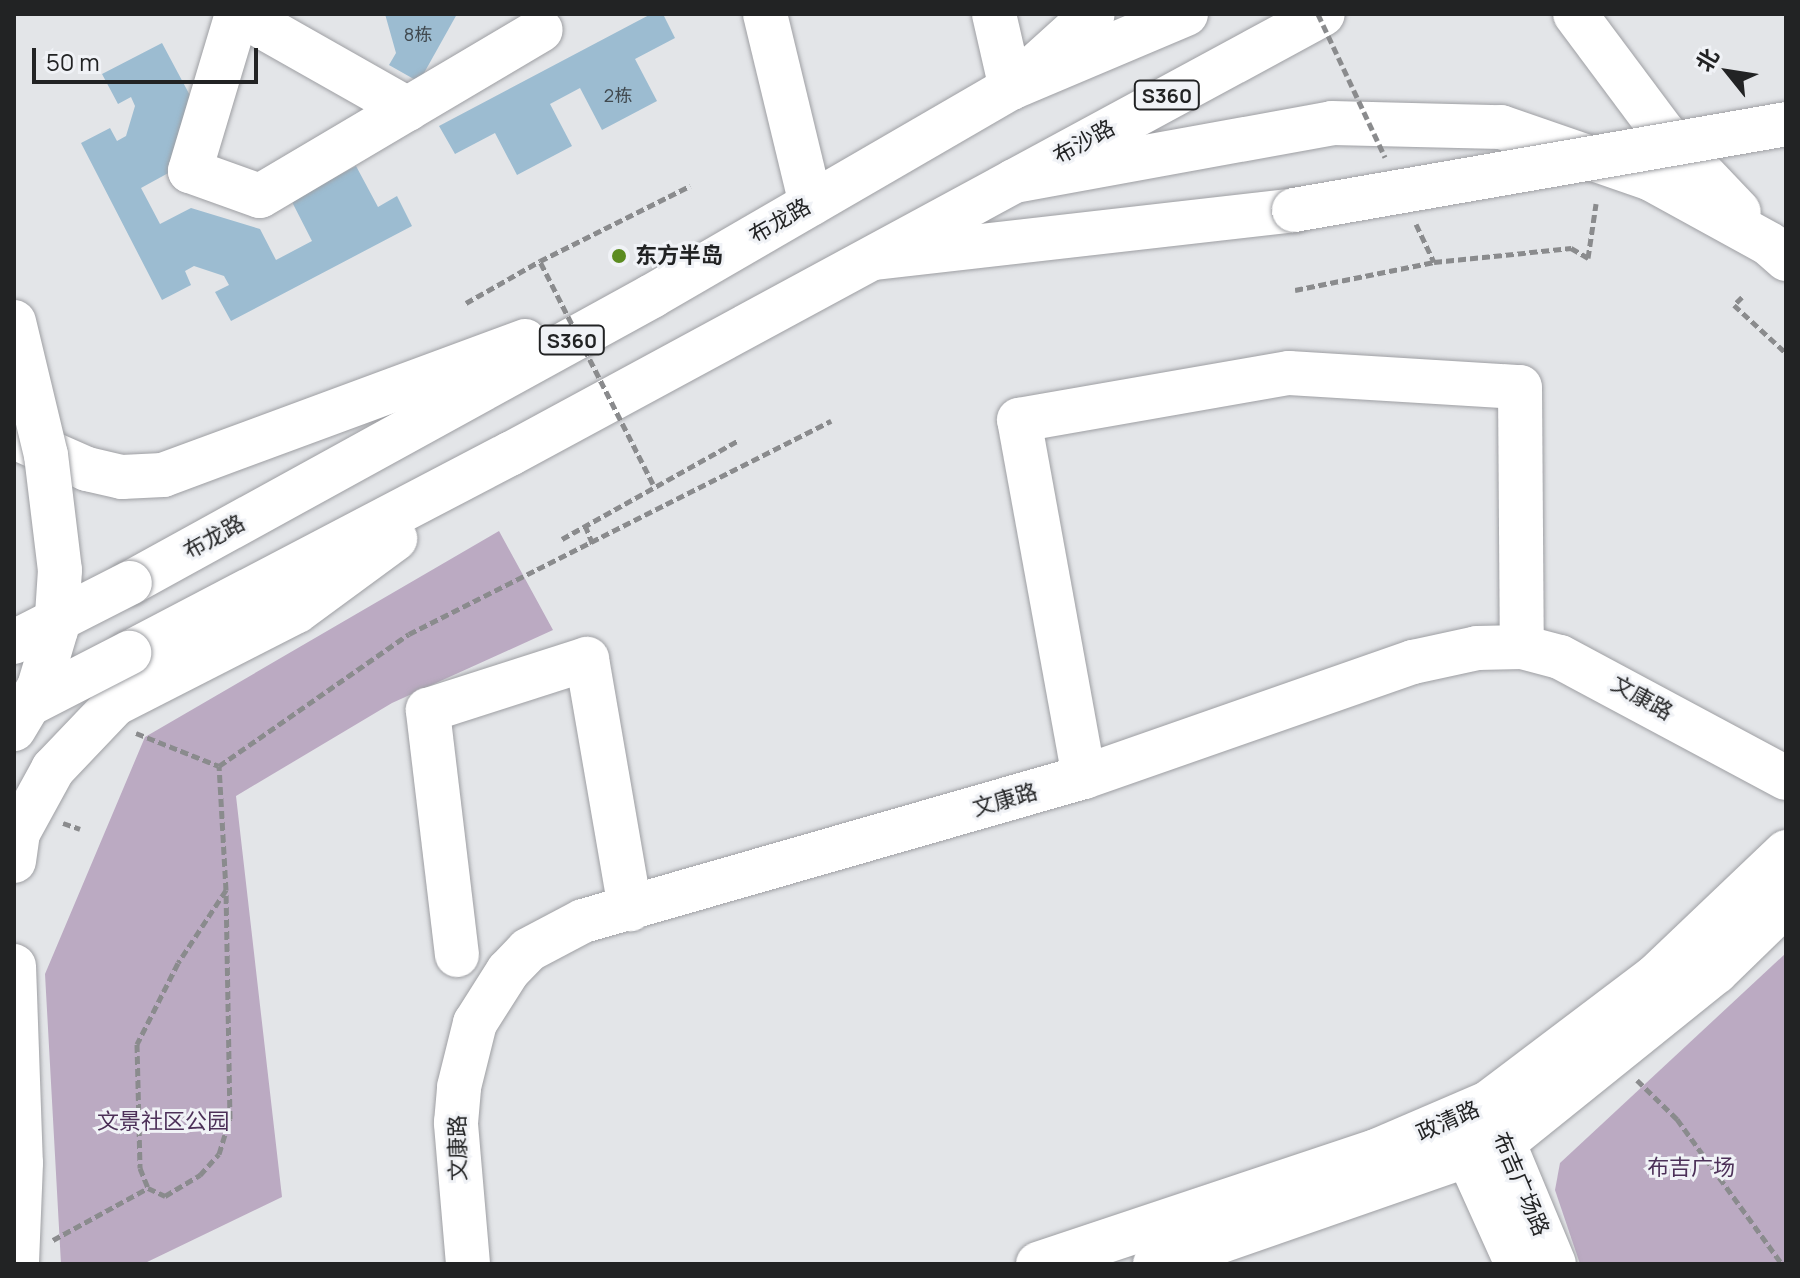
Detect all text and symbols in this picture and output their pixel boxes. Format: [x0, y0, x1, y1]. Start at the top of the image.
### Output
house number: 8栋 [404, 23, 432, 45]
scale bar [36, 32, 262, 82]
north arrow [1688, 32, 1768, 112]
text: 北 [1689, 43, 1726, 77]
text: 50 m [46, 45, 100, 78]
road number: S360 [1133, 79, 1201, 111]
house number: 2栋 [604, 84, 632, 106]
street label: 布沙路 [1049, 114, 1119, 170]
street label: 布龙路 [745, 193, 815, 249]
place label: 东方半岛 [635, 243, 723, 269]
marker: 东方半岛 [610, 247, 628, 265]
road number: S360 [538, 324, 606, 356]
street label: 布龙路 [179, 509, 249, 565]
street label: 文康路 [1607, 670, 1677, 726]
street label: 文康路 [970, 778, 1040, 822]
street label: 政清路 [1412, 1096, 1484, 1146]
park label: 文景社区公园 [97, 1109, 229, 1135]
street label: 文康路 [444, 1115, 472, 1181]
street label: 布吉广场路 [1487, 1128, 1555, 1240]
park label: 布吉广场 [1647, 1155, 1735, 1181]

